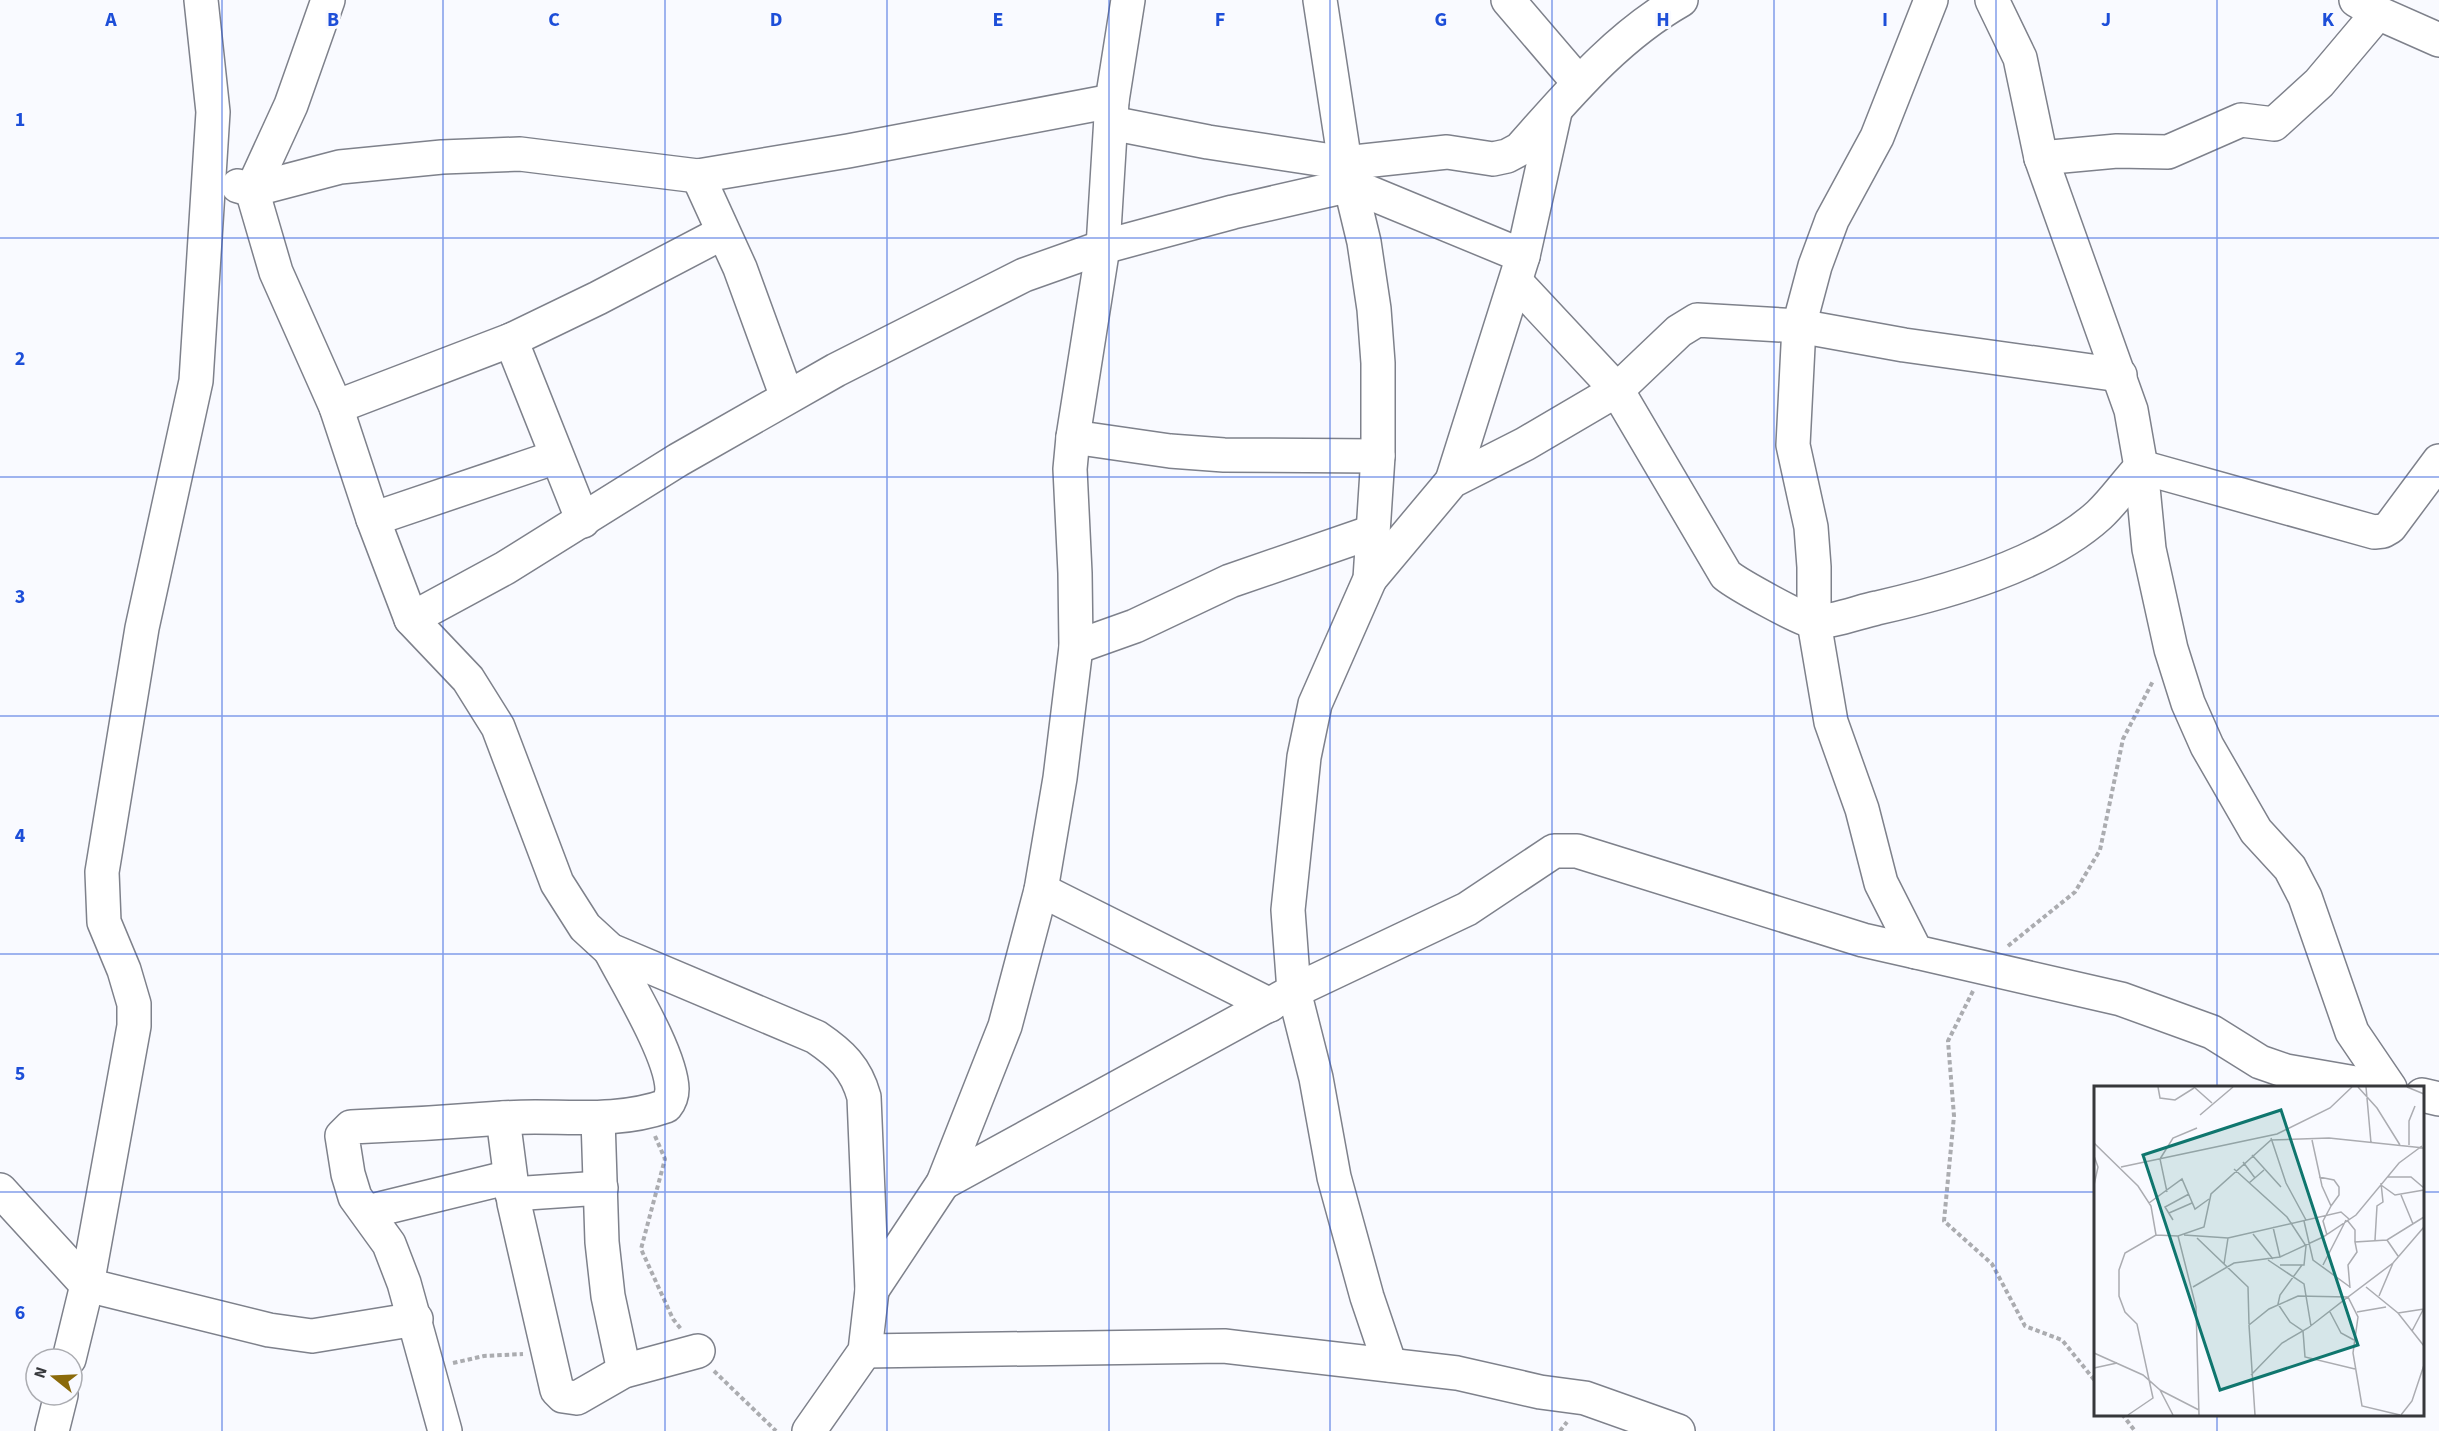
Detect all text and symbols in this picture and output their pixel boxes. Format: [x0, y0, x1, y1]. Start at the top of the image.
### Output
text: A [104, 6, 117, 34]
text: B [327, 6, 339, 34]
text: C [548, 6, 560, 34]
text: D [770, 6, 782, 34]
text: E [993, 6, 1003, 34]
text: F [1215, 6, 1225, 34]
text: G [1435, 6, 1447, 34]
text: H [1656, 6, 1670, 34]
text: I [1882, 6, 1888, 34]
text: J [2101, 6, 2111, 34]
text: K [2322, 6, 2335, 34]
text: 1 [15, 106, 25, 134]
text: 2 [15, 345, 25, 373]
text: 3 [15, 583, 25, 611]
text: 4 [15, 822, 26, 850]
text: 5 [15, 1060, 25, 1088]
inset map [2094, 1086, 2424, 1416]
text: 6 [15, 1299, 25, 1327]
north arrow [24, 1347, 84, 1407]
text: N [29, 1364, 53, 1381]

